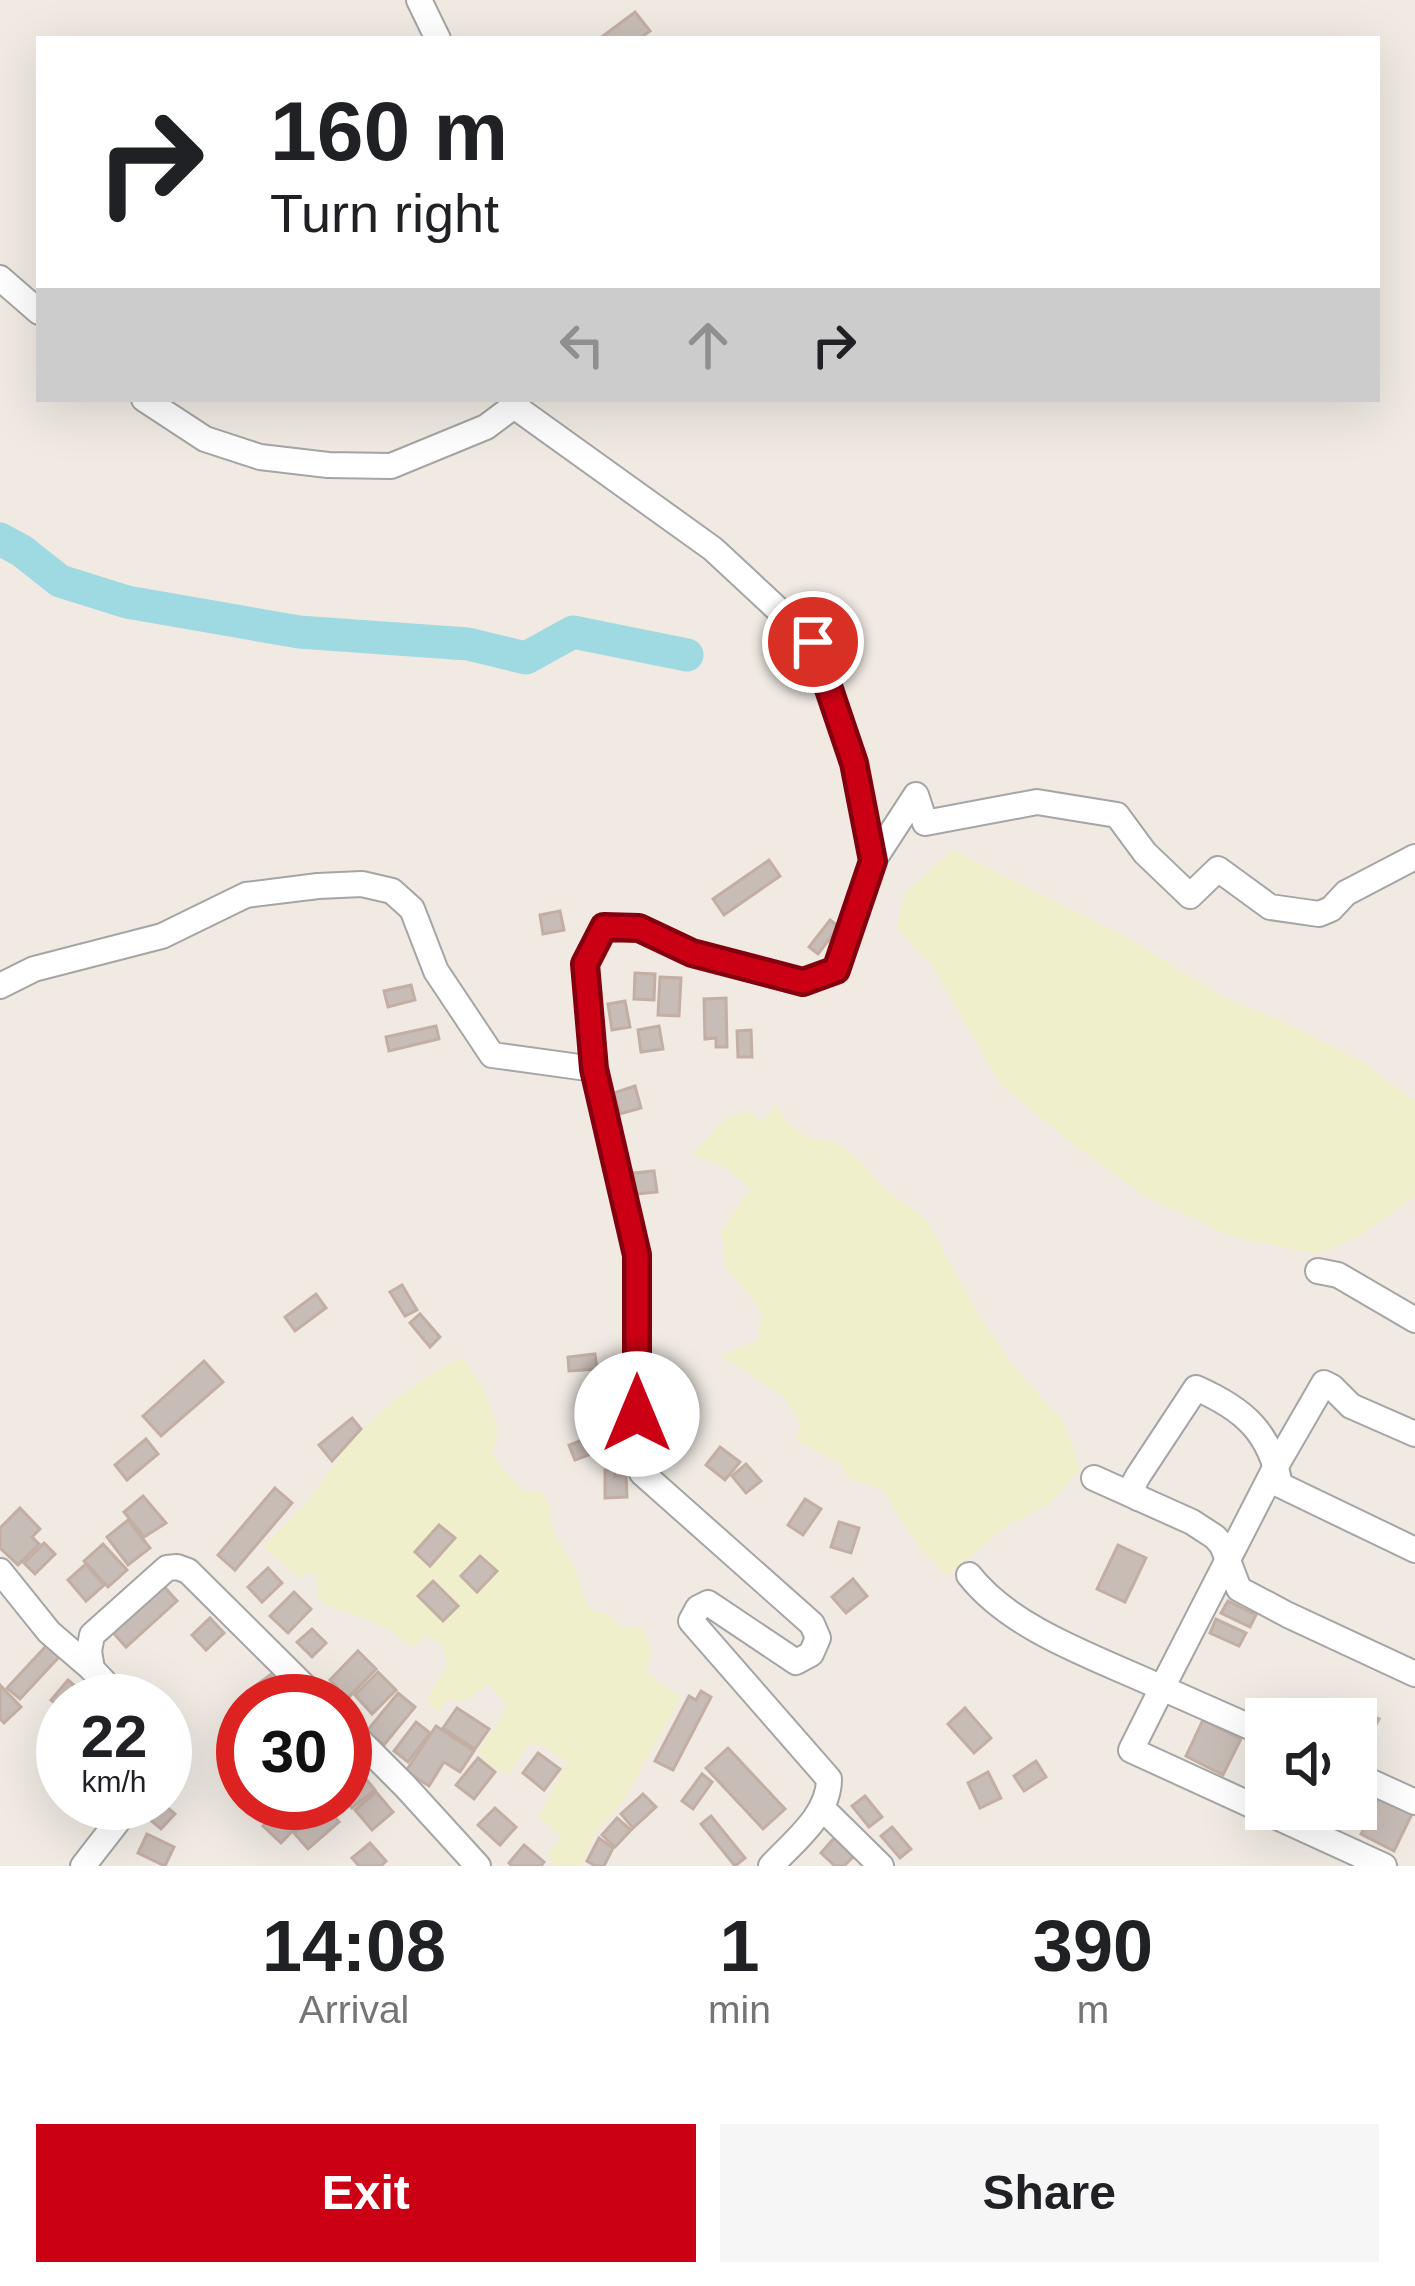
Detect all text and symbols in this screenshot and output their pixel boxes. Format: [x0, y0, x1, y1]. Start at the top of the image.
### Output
icon: right [72, 84, 228, 240]
text: 160 m [270, 84, 508, 178]
text: Turn right [270, 183, 499, 243]
icon: left [549, 312, 615, 378]
icon: ahead [675, 312, 741, 378]
icon: right [801, 312, 867, 378]
pin [762, 591, 864, 693]
icon: arrive [780, 609, 846, 675]
position arrow [574, 1351, 700, 1477]
speed limit sign: 30 [216, 1674, 372, 1830]
map controls [1245, 1698, 1377, 1830]
button: sound [1245, 1698, 1377, 1830]
text: 22 [81, 1703, 147, 1770]
text: km/h [81, 1765, 147, 1798]
text: 14:08 [262, 1906, 446, 1986]
text: 1 [719, 1906, 760, 1986]
text: 390 [1033, 1906, 1153, 1986]
text: Arrival [299, 1988, 409, 2031]
text: min [708, 1988, 771, 2031]
text: m [1077, 1988, 1109, 2031]
button: Exit [36, 2124, 696, 2262]
button: Share [720, 2124, 1379, 2262]

